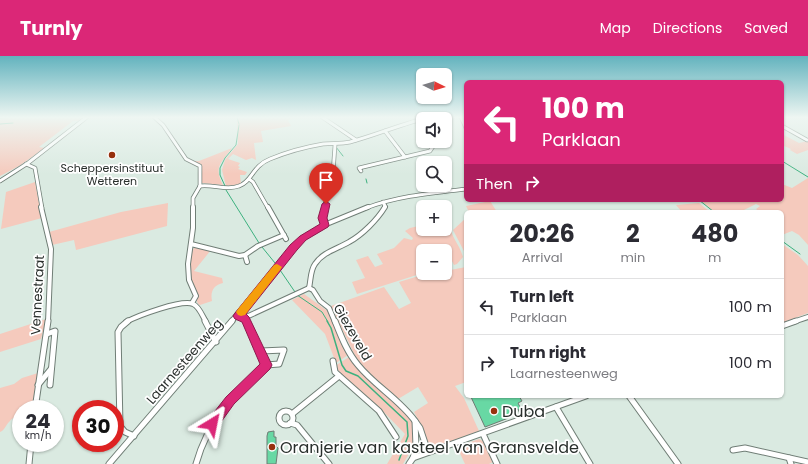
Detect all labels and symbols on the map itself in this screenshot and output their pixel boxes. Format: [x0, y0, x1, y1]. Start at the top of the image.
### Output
north arrow [416, 68, 452, 104]
marker: Scheppersinstituut Wetteren [107, 150, 117, 160]
place label: Scheppersinstituut Wetteren [61, 160, 163, 189]
pin [309, 163, 343, 204]
street label: Vennestraat [26, 254, 49, 336]
street label: Giezeveld [329, 300, 376, 364]
street label: Laarnesteenweg [142, 314, 227, 408]
speed limit sign: 30 [72, 400, 124, 452]
place label: Duba [502, 400, 545, 423]
position arrow [191, 403, 233, 445]
marker: Duba [489, 406, 499, 416]
place label: Oranjerie van kasteel van Gransvelde [280, 436, 579, 459]
marker: Oranjerie van kasteel van Gransvelde [267, 442, 277, 452]

